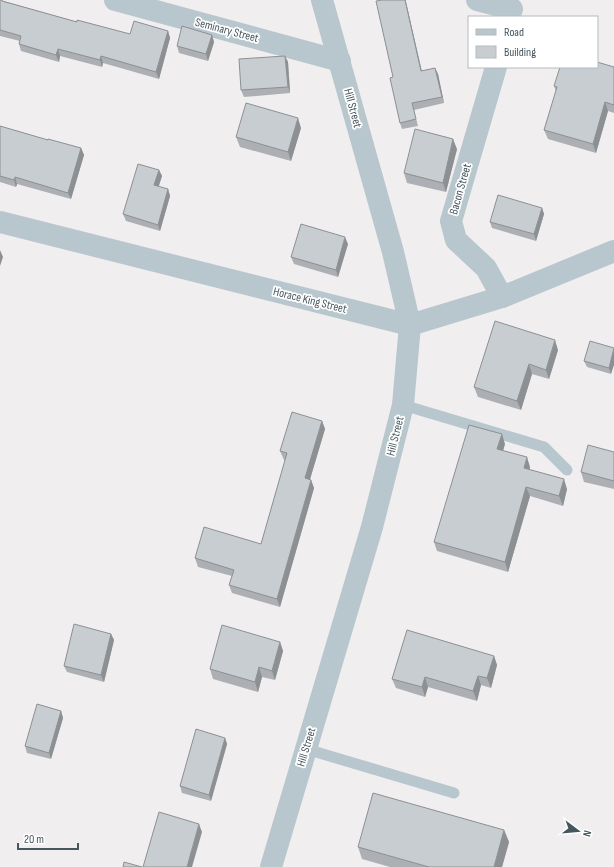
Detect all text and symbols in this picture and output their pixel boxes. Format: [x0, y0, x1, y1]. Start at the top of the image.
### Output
street label: Seminary Street [194, 15, 261, 46]
legend [468, 16, 598, 68]
text: Road [504, 25, 524, 40]
text: Building [504, 45, 536, 60]
street label: Hill Street [340, 87, 365, 130]
street label: Bacon Street [446, 162, 475, 216]
street label: Horace King Street [272, 284, 349, 317]
street label: Hill Street [383, 415, 408, 457]
street label: Hill Street [293, 725, 320, 768]
north arrow [558, 811, 598, 851]
scale bar [18, 825, 78, 851]
text: N [580, 829, 594, 838]
text: 20 m [24, 832, 44, 847]

